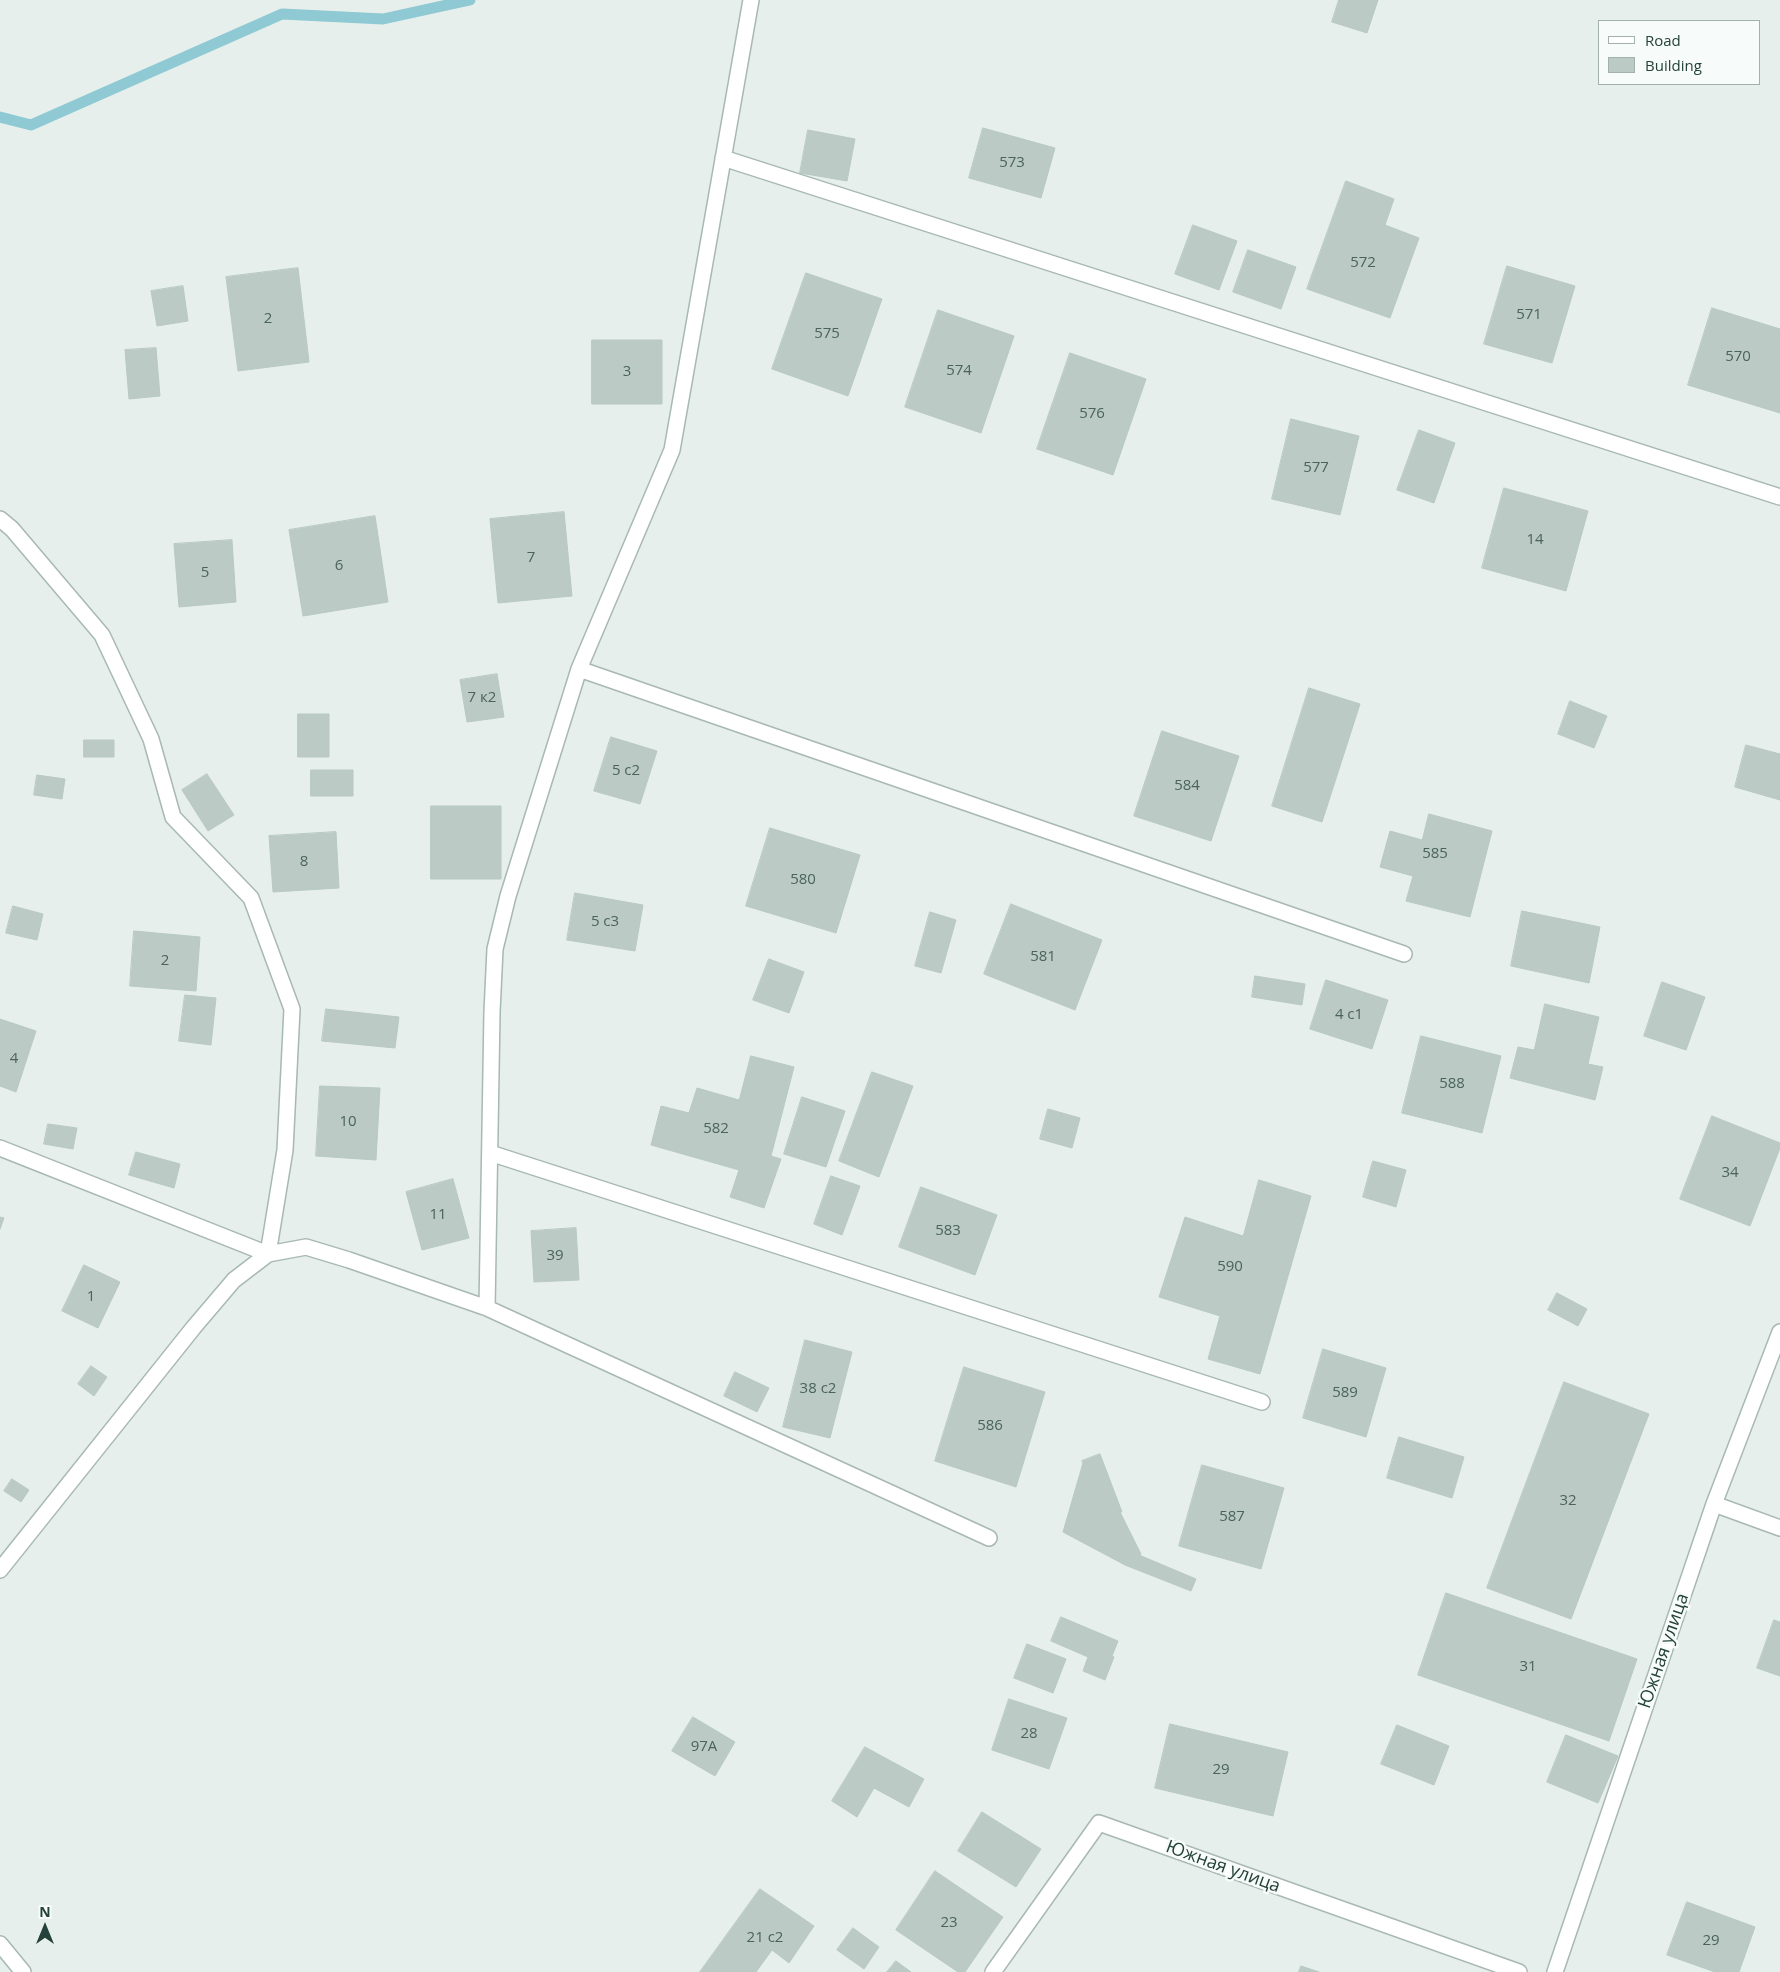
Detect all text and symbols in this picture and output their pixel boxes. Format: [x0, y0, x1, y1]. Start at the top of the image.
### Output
legend [1598, 20, 1760, 85]
text: Road [1645, 30, 1681, 50]
text: Building [1645, 55, 1702, 75]
house number: 573 [999, 154, 1025, 172]
house number: 572 [1350, 254, 1376, 272]
house number: 571 [1516, 306, 1542, 324]
house number: 2 [264, 310, 272, 328]
house number: 575 [814, 325, 840, 343]
house number: 570 [1725, 348, 1751, 366]
house number: 574 [946, 362, 972, 380]
house number: 3 [623, 363, 631, 381]
house number: 576 [1079, 405, 1105, 423]
house number: 577 [1303, 459, 1329, 477]
house number: 14 [1526, 531, 1544, 549]
house number: 7 [527, 549, 535, 567]
house number: 6 [335, 557, 343, 575]
house number: 5 [201, 564, 209, 582]
house number: 7 к2 [468, 689, 496, 707]
house number: 5 с2 [612, 762, 640, 780]
house number: 584 [1174, 777, 1200, 795]
house number: 585 [1422, 845, 1448, 863]
house number: 8 [300, 853, 308, 871]
house number: 580 [790, 871, 816, 889]
house number: 5 с3 [591, 913, 619, 931]
house number: 581 [1030, 948, 1056, 966]
house number: 2 [161, 952, 169, 970]
house number: 4 с1 [1335, 1006, 1363, 1024]
house number: 4 [10, 1050, 18, 1068]
house number: 588 [1439, 1075, 1465, 1093]
house number: 10 [339, 1113, 357, 1131]
house number: 582 [703, 1120, 729, 1138]
house number: 34 [1721, 1164, 1739, 1182]
house number: 11 [429, 1206, 447, 1224]
house number: 583 [935, 1222, 961, 1240]
house number: 39 [546, 1247, 564, 1265]
house number: 590 [1217, 1258, 1243, 1276]
house number: 1 [87, 1288, 95, 1306]
house number: 38 с2 [800, 1380, 836, 1398]
house number: 589 [1332, 1384, 1358, 1402]
house number: 586 [977, 1417, 1003, 1435]
house number: 32 [1559, 1492, 1577, 1510]
house number: 587 [1219, 1508, 1245, 1526]
street label: Южная улица [1634, 1591, 1694, 1711]
house number: 31 [1519, 1658, 1537, 1676]
house number: 28 [1020, 1725, 1038, 1743]
house number: 97А [691, 1738, 717, 1756]
house number: 29 [1212, 1761, 1230, 1779]
street label: Южная улица [1163, 1836, 1283, 1898]
north arrow [20, 1902, 70, 1952]
text: N [39, 1902, 51, 1921]
house number: 23 [940, 1914, 958, 1932]
house number: 21 с2 [747, 1929, 783, 1947]
house number: 29 [1702, 1932, 1720, 1950]

